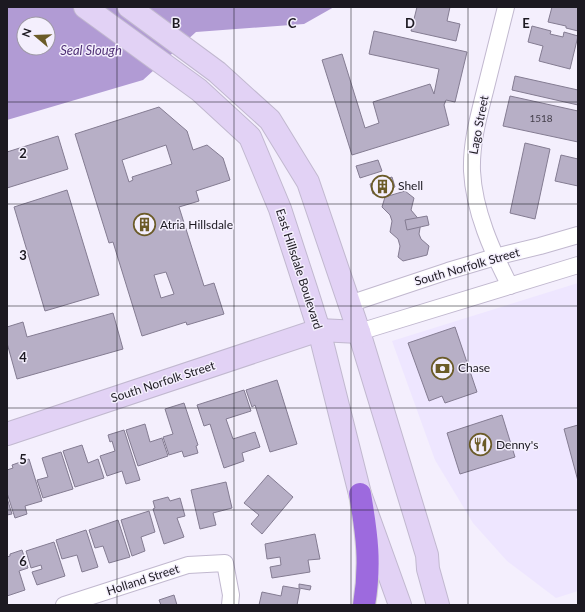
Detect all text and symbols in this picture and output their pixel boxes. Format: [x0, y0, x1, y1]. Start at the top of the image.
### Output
text: B [172, 15, 181, 31]
text: C [288, 15, 297, 31]
text: D [405, 15, 415, 31]
text: E [522, 15, 530, 31]
north arrow [16, 16, 56, 56]
text: N [19, 26, 34, 39]
water label: Seal Slough [60, 42, 122, 58]
street label: Lago Street [465, 93, 492, 156]
house number: 1518 [529, 112, 553, 124]
text: 2 [19, 145, 27, 161]
building icon: Shell [369, 173, 395, 199]
place label: Shell [398, 178, 423, 193]
street label: East Hillsdale Boulevard [273, 207, 326, 331]
building icon: Atria Hillsdale [131, 212, 157, 238]
place label: Atria Hillsdale [160, 217, 233, 232]
street label: South Norfolk Street [413, 244, 522, 289]
text: 3 [19, 247, 27, 263]
text: 4 [19, 349, 27, 365]
bank icon: Chase [430, 355, 456, 381]
street label: South Norfolk Street [109, 357, 217, 405]
place label: Chase [458, 360, 490, 375]
restaurant icon: Denny's [468, 432, 494, 458]
place label: Denny's [496, 437, 538, 452]
text: 5 [19, 451, 27, 467]
text: 6 [19, 553, 27, 569]
street label: Holland Street [105, 561, 182, 598]

